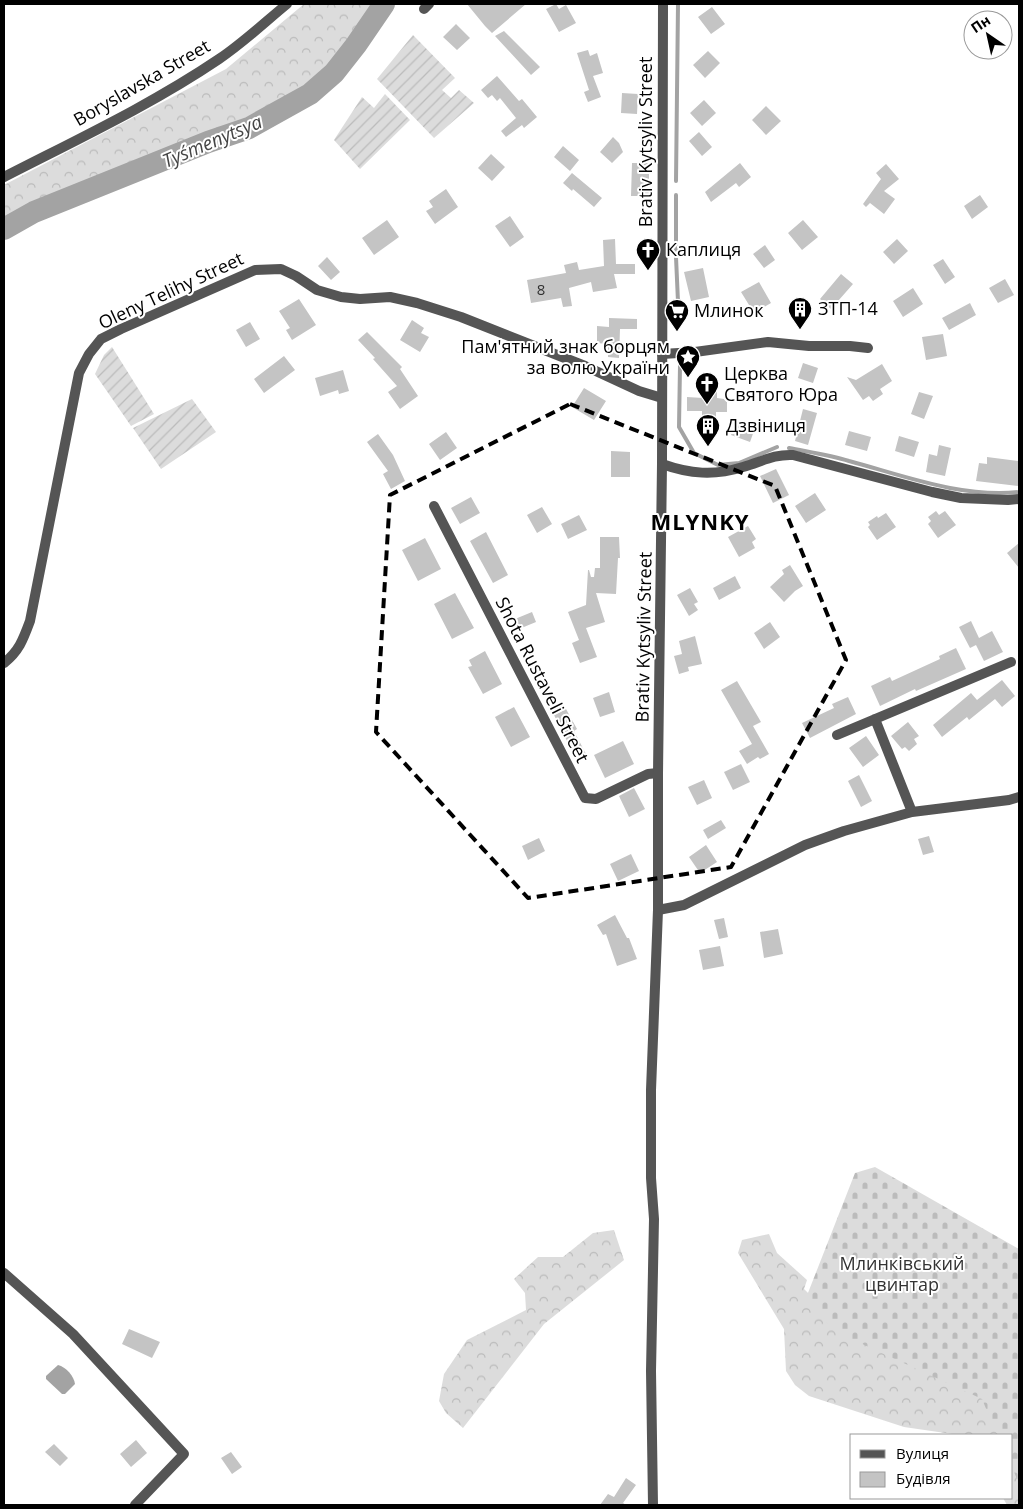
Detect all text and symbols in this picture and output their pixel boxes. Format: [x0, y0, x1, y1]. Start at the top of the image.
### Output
north arrow [963, 10, 1013, 60]
text: Пн [967, 10, 994, 37]
street label: Boryslavska Street [69, 33, 214, 131]
street label: Brativ Kytsyliv Street [633, 57, 657, 227]
water label: Tyśmenytsya [158, 108, 266, 174]
church icon: Каплиця [635, 237, 661, 271]
place label: Каплиця [666, 237, 741, 261]
street label: Oleny Telihy Street [94, 246, 247, 334]
house number: 8 [537, 279, 545, 299]
building icon: ЗТП-14 [787, 296, 813, 330]
place label: ЗТП-14 [818, 296, 878, 320]
supermarket icon: Млинок [664, 298, 690, 332]
place label: Млинок [694, 298, 764, 322]
place label: Пам'ятний знак борцям за волю України [461, 334, 670, 379]
place icon: Пам'ятний знак борцям за волю України [675, 344, 701, 378]
place label: Церква Святого Юра [724, 361, 838, 406]
church icon: Церква Святого Юра [694, 371, 720, 405]
building icon: Дзвіниця [695, 413, 721, 447]
place label: Дзвіниця [726, 413, 806, 437]
district label: MLYNKY [650, 506, 750, 536]
street label: Brativ Kytsyliv Street [630, 551, 656, 723]
street label: Shota Rustaveli Street [491, 593, 595, 767]
park label: Млинківський цвинтар [840, 1251, 964, 1296]
legend [850, 1434, 1013, 1499]
text: Вулиця [896, 1443, 949, 1463]
text: Будівля [896, 1468, 951, 1488]

